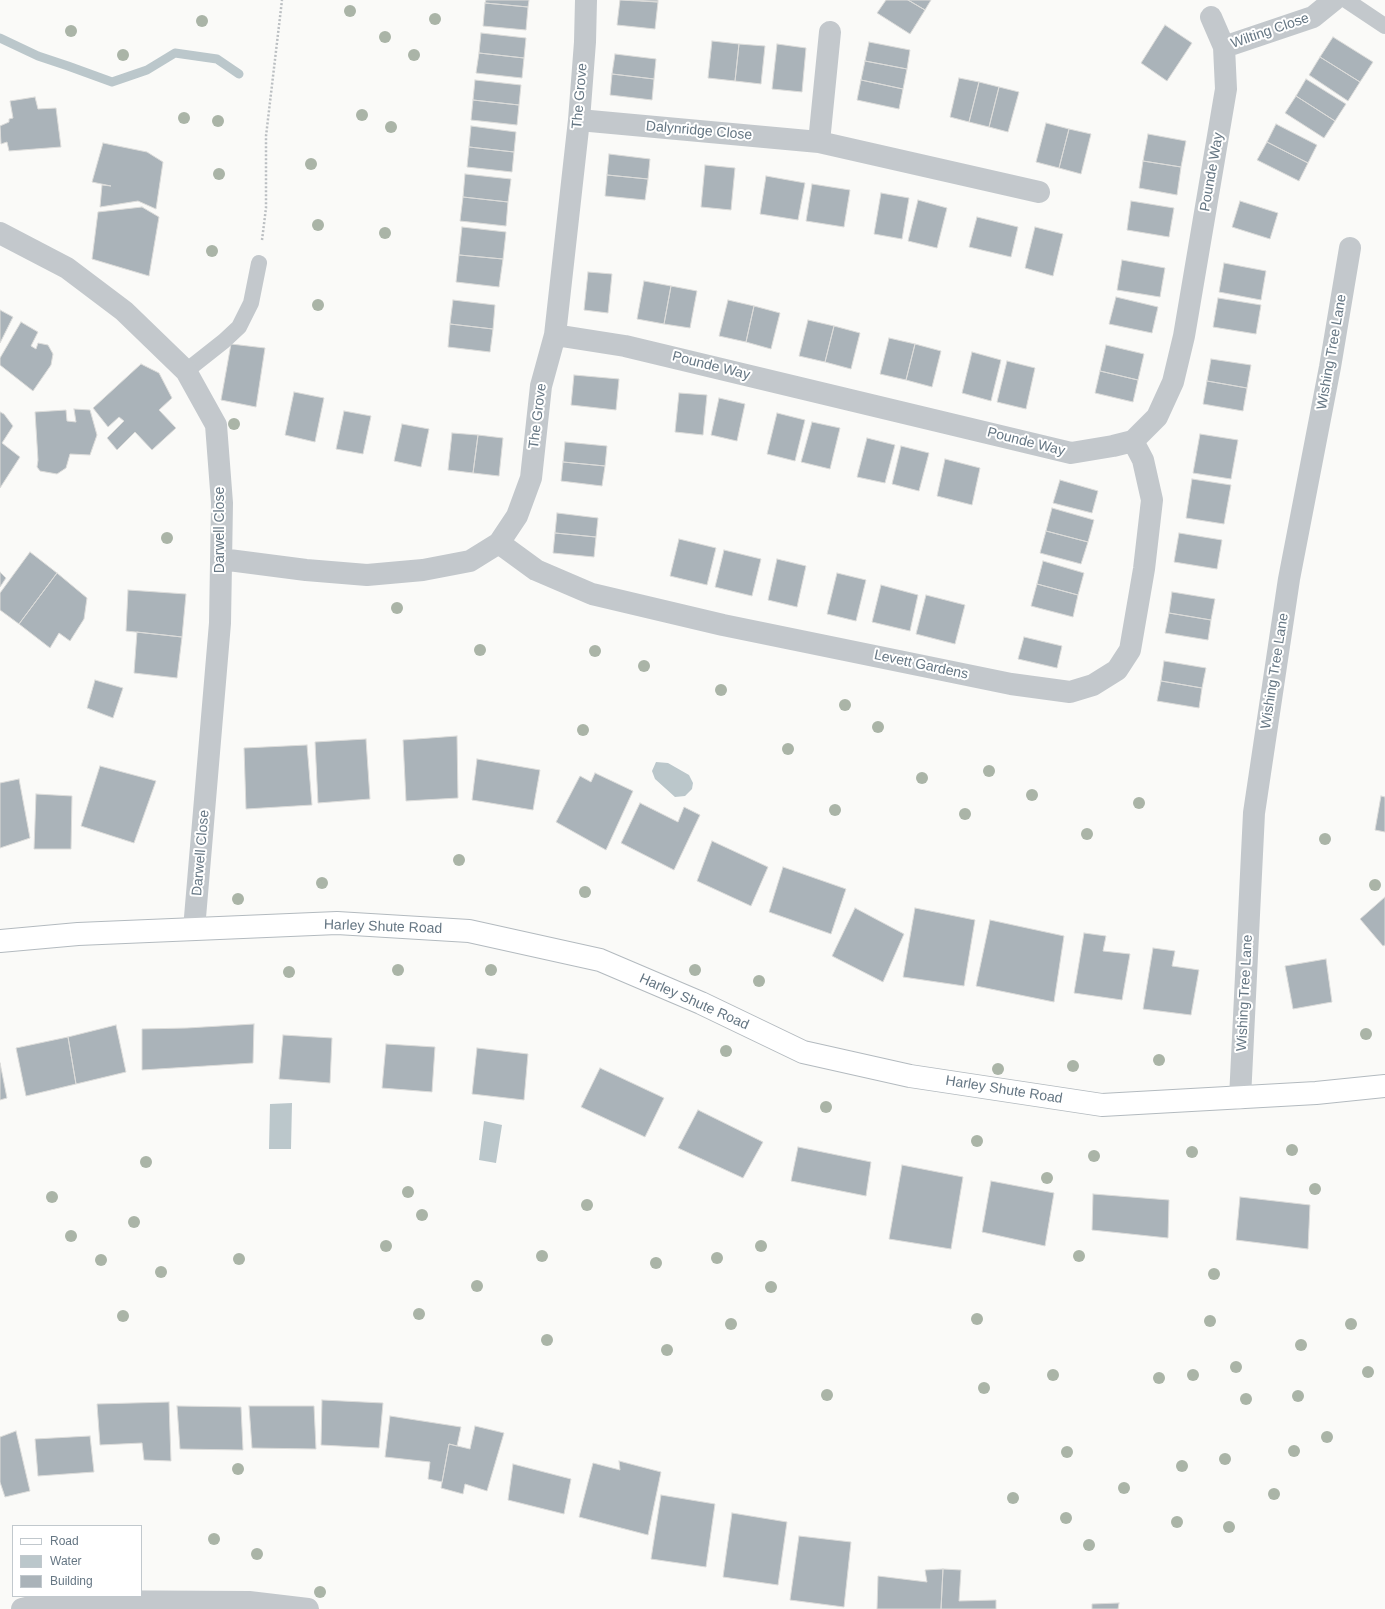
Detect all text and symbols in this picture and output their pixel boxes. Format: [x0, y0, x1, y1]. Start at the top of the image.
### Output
street label: Wilting Close [1229, 10, 1311, 52]
street label: The Grove [569, 62, 591, 130]
street label: Dalynridge Close [645, 118, 753, 144]
street label: Pounde Way [1197, 131, 1227, 213]
street label: Wishing Tree Lane [1314, 293, 1350, 411]
street label: Pounde Way [670, 348, 752, 384]
street label: The Grove [526, 382, 550, 450]
street label: Pounde Way [985, 424, 1067, 460]
street label: Darwell Close [212, 487, 228, 573]
street label: Wishing Tree Lane [1258, 612, 1292, 730]
street label: Levett Gardens [872, 647, 970, 683]
street label: Darwell Close [189, 809, 213, 897]
street label: Harley Shute Road [324, 917, 442, 937]
street label: Wishing Tree Lane [1234, 934, 1256, 1052]
street label: Harley Shute Road [637, 970, 751, 1034]
street label: Harley Shute Road [944, 1072, 1064, 1108]
legend [12, 1525, 142, 1597]
text: Road [50, 1534, 79, 1548]
text: Water [50, 1554, 82, 1568]
text: Building [50, 1574, 93, 1588]

